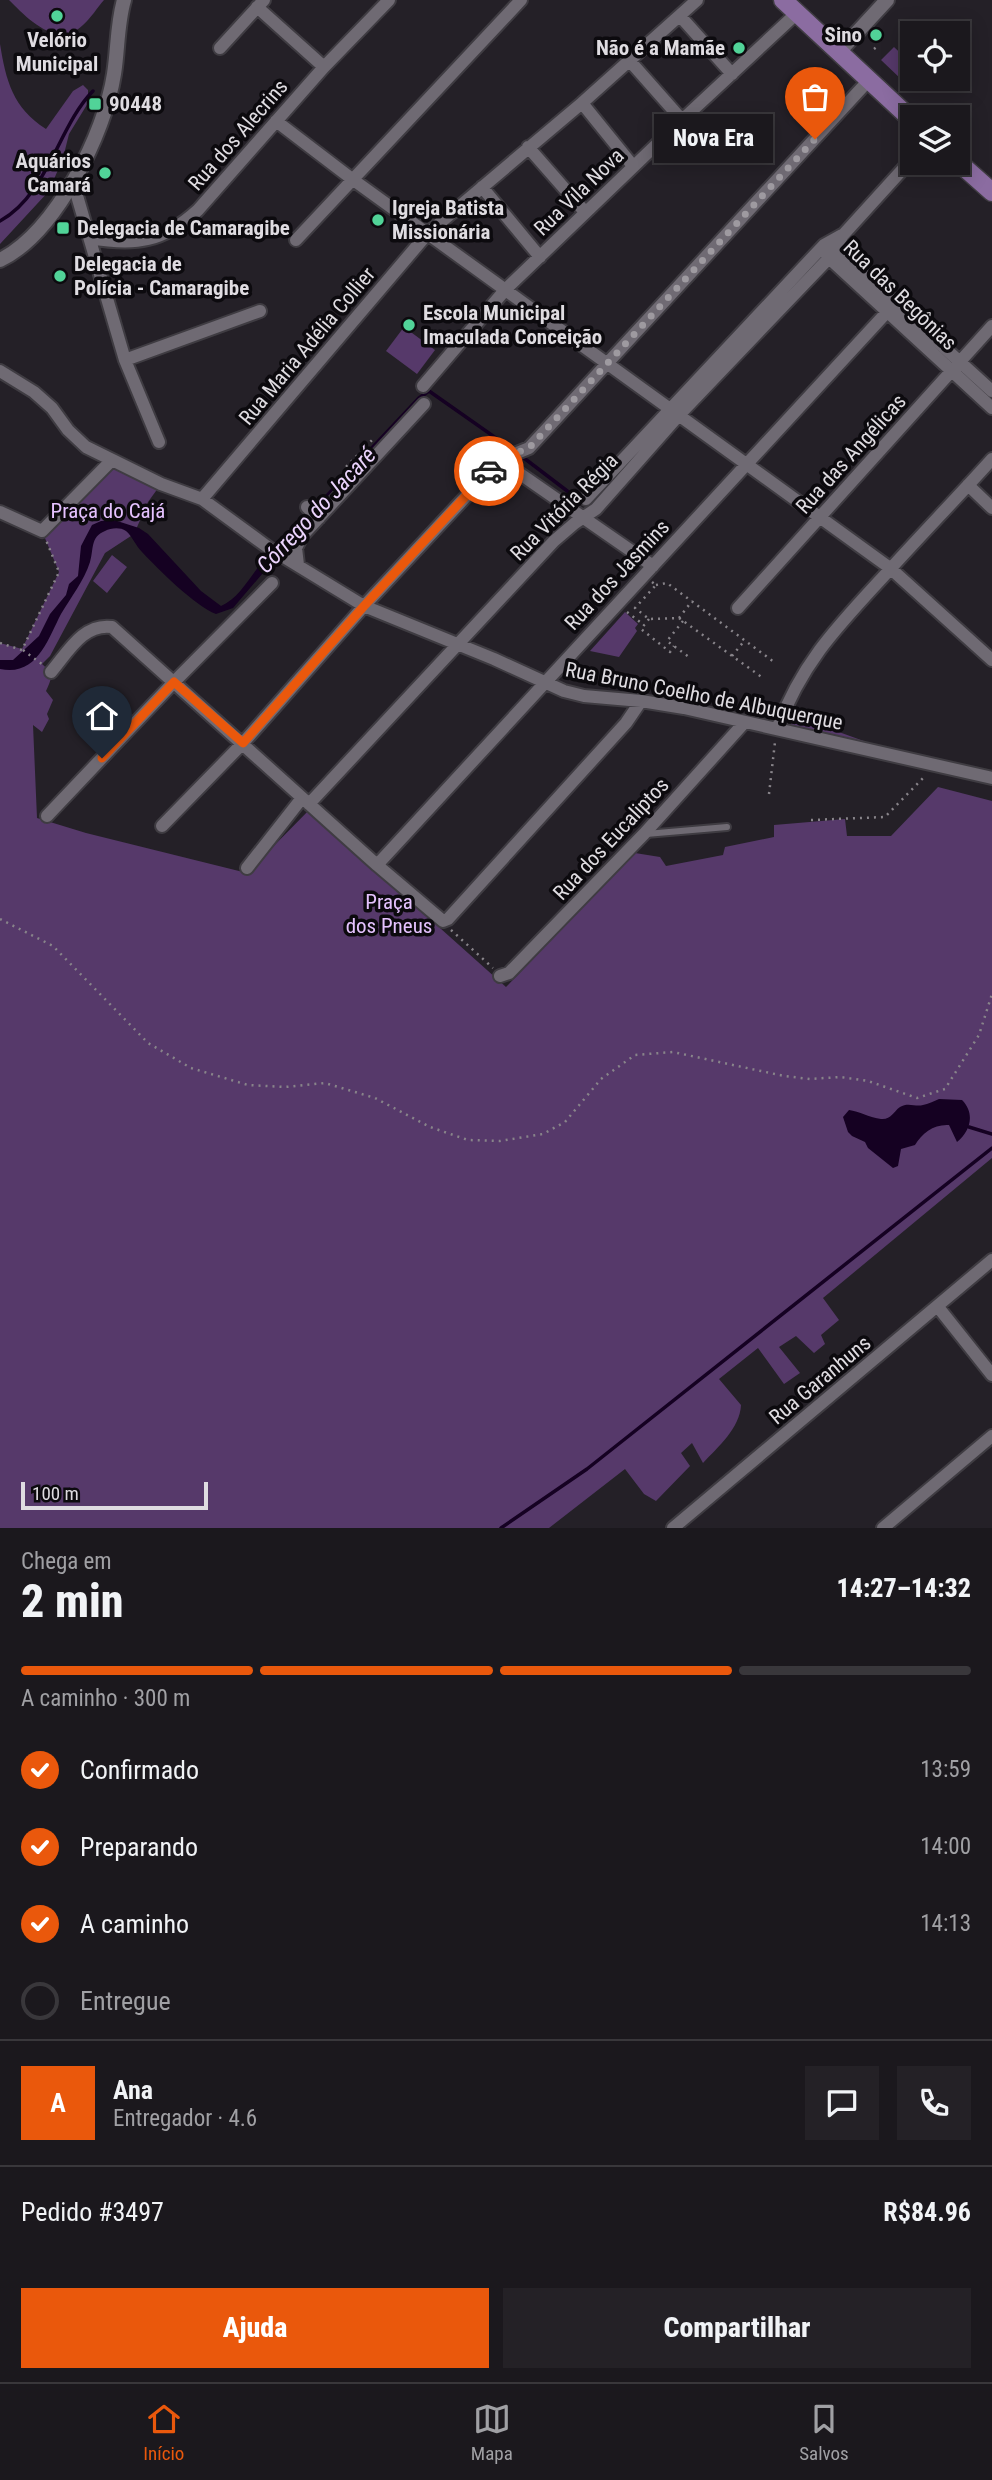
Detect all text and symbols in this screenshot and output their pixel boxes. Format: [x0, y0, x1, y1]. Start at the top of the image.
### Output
marker: Velório Municipal [49, 8, 65, 24]
map controls [900, 21, 970, 175]
button: locate [900, 21, 970, 91]
place label: Sino [825, 23, 862, 47]
marker: Sino [868, 27, 884, 43]
place label: Velório Municipal [16, 28, 98, 76]
place label: Não é a Mamãe [596, 36, 725, 60]
marker: Não é a Mamãe [731, 40, 747, 56]
pin [785, 67, 845, 139]
street label: Rua dos Alecrins [183, 75, 293, 195]
icon: bag [796, 78, 834, 116]
place label: 90448 [109, 92, 162, 116]
marker: 90448 [87, 96, 103, 112]
button: layers [900, 105, 970, 175]
callout: Nova Era [654, 114, 773, 164]
text: Nova Era [673, 125, 754, 152]
street label: Rua Vila Nova [529, 144, 629, 240]
place label: Aquários Camará [16, 149, 91, 197]
marker: Aquários Camará [97, 165, 113, 181]
place label: Igreja Batista Missionária [392, 196, 504, 244]
marker: Igreja Batista Missionária [370, 212, 386, 228]
place label: Delegacia de Camaragibe [77, 216, 290, 240]
marker: Delegacia de Camaragibe [55, 220, 71, 236]
street label: Rua das Begônias [838, 235, 962, 355]
place label: Delegacia de Polícia - Camaragibe [74, 252, 249, 300]
street label: Rua Maria Adélia Collier [234, 262, 380, 430]
marker: Delegacia de Polícia - Camaragibe [52, 268, 68, 284]
place label: Escola Municipal Imaculada Conceição [423, 301, 602, 349]
marker: Escola Municipal Imaculada Conceição [401, 317, 417, 333]
street label: Rua das Angélicas [791, 389, 911, 519]
courier [454, 436, 524, 506]
water label: Córrego do Jacaré [251, 441, 382, 579]
street label: Rua Vitória Régia [505, 448, 623, 566]
icon: car [470, 452, 508, 490]
park label: Praça do Cajá [51, 499, 165, 523]
street label: Rua dos Jasmins [560, 515, 674, 635]
street label: Rua Bruno Coelho de Albuquerque [563, 657, 845, 735]
pin [72, 686, 132, 758]
icon: home [83, 697, 121, 735]
street label: Rua dos Eucaliptos [548, 773, 674, 905]
park label: Praça dos Pneus [346, 890, 432, 938]
street label: Rua Garanhuns [764, 1331, 876, 1429]
scale bar [21, 1479, 208, 1511]
text: 100 m [32, 1482, 79, 1505]
text: Chega em [21, 1548, 112, 1575]
text: 14:27–14:32 [837, 1573, 971, 1603]
text: 2 min [21, 1574, 124, 1628]
text: A caminho · 300 m [21, 1685, 190, 1712]
icon: check [21, 1751, 59, 1789]
text: Confirmado [80, 1755, 199, 1785]
text: 13:59 [920, 1756, 971, 1783]
icon: check [21, 1828, 59, 1866]
text: Preparando [80, 1832, 198, 1862]
text: 14:00 [920, 1833, 971, 1860]
icon: check [21, 1905, 59, 1943]
text: A caminho [80, 1909, 189, 1939]
text: 14:13 [920, 1910, 971, 1937]
text: Entregue [80, 1986, 171, 2016]
button: chat [805, 2066, 879, 2140]
button: phone [897, 2066, 971, 2140]
text: Ana [113, 2075, 153, 2105]
text: A [50, 2088, 66, 2118]
text: Entregador · 4.6 [113, 2105, 257, 2132]
text: Pedido #3497 [21, 2197, 164, 2227]
text: R$84.96 [883, 2197, 971, 2227]
button: Ajuda [21, 2288, 489, 2368]
button: Compartilhar [503, 2288, 971, 2368]
tab: Início [143, 2400, 184, 2465]
tab: Mapa [471, 2400, 513, 2465]
tab: Salvos [799, 2400, 849, 2465]

